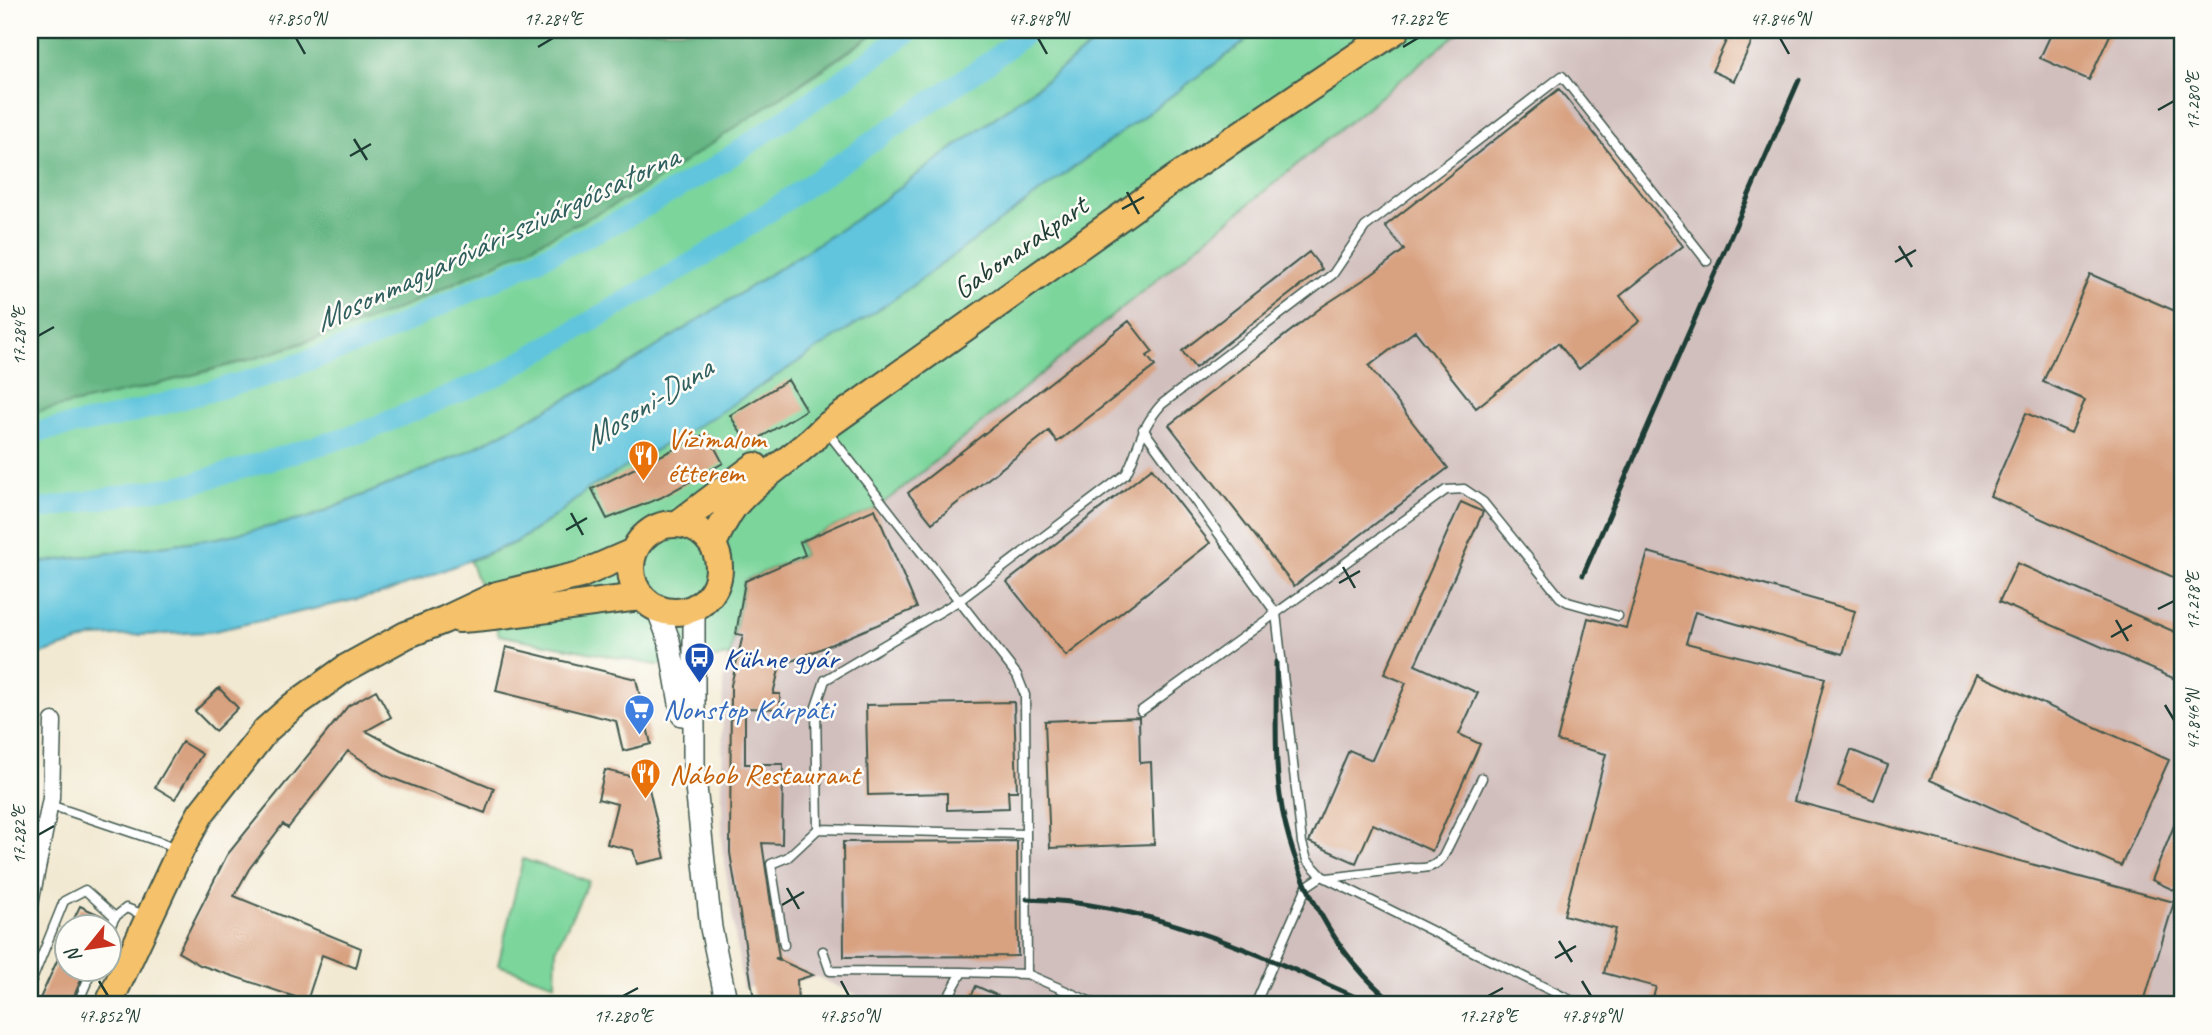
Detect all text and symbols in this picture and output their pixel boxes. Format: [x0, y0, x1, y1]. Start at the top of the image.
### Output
text: 47.850°N [266, 8, 329, 30]
text: 17.284°E [524, 8, 585, 30]
text: 47.848°N [1008, 8, 1071, 30]
text: 17.282°E [1389, 8, 1450, 30]
text: 47.846°N [1750, 8, 1813, 30]
text: 17.280°E [2182, 69, 2204, 130]
water label: Mosonmagyaróvári-szivárgócsatorna [308, 134, 688, 341]
street label: Gabonarakpart [945, 185, 1097, 307]
text: 17.284°E [8, 304, 30, 365]
water label: Mosoni-Duna [575, 346, 722, 459]
place label: Vízimalom étterem [667, 419, 768, 491]
restaurant icon: Vízimalom étterem [627, 438, 661, 482]
text: 17.278°E [2182, 569, 2204, 630]
place label: Kühne gyár [723, 639, 841, 677]
bus stop icon: Kühne gyár [683, 641, 717, 685]
text: 47.846°N [2182, 687, 2204, 750]
place label: Nonstop Kárpáti [663, 690, 837, 728]
supermarket icon: Nonstop Kárpáti [623, 692, 657, 736]
place label: Nábob Restaurant [669, 755, 862, 793]
restaurant icon: Nábob Restaurant [629, 757, 663, 801]
text: 17.282°E [8, 803, 30, 864]
north arrow [52, 912, 122, 982]
text: N [59, 942, 87, 967]
text: 47.852°N [78, 1005, 141, 1027]
text: 17.280°E [594, 1005, 655, 1027]
text: 47.850°N [819, 1005, 882, 1027]
text: 17.278°E [1459, 1005, 1520, 1027]
text: 47.848°N [1561, 1005, 1624, 1027]

